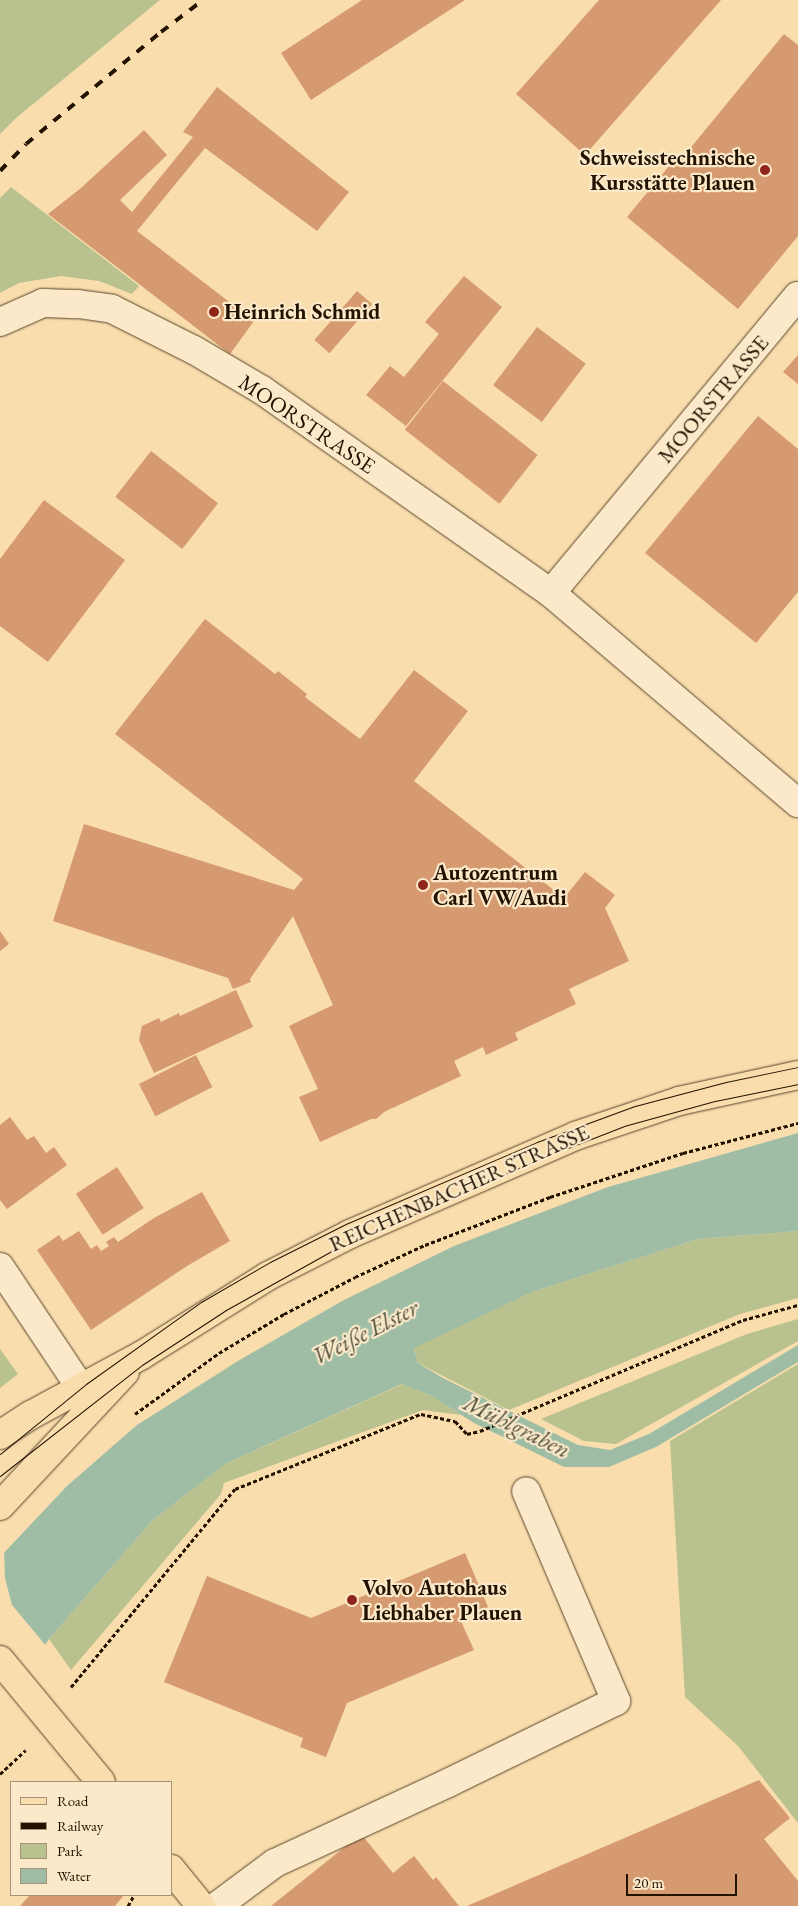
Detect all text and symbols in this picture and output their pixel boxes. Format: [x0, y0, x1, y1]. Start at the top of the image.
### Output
place label: Schweisstechnische Kursstätte Plauen [580, 144, 755, 195]
marker: Schweisstechnische Kursstätte Plauen [759, 164, 771, 176]
place label: Heinrich Schmid [224, 299, 380, 325]
marker: Heinrich Schmid [208, 306, 220, 318]
street label: MOORSTRASSE [652, 330, 774, 468]
street label: MOORSTRASSE [234, 369, 380, 479]
place label: Autozentrum Carl VW/Audi [433, 859, 567, 910]
marker: Autozentrum Carl VW/Audi [417, 879, 429, 891]
street label: REICHENBACHER STRASSE [325, 1119, 593, 1257]
water label: Weiße Elster [307, 1293, 423, 1371]
water label: Mühlgraben [459, 1388, 575, 1464]
place label: Volvo Autohaus Liebhaber Plauen [362, 1574, 522, 1625]
marker: Volvo Autohaus Liebhaber Plauen [346, 1594, 358, 1606]
legend [10, 1781, 172, 1896]
text: Road [57, 1791, 88, 1810]
text: Railway [57, 1816, 103, 1835]
text: Park [57, 1841, 83, 1860]
scale bar [628, 1864, 739, 1896]
text: Water [57, 1866, 91, 1885]
text: 20 m [634, 1873, 663, 1892]

